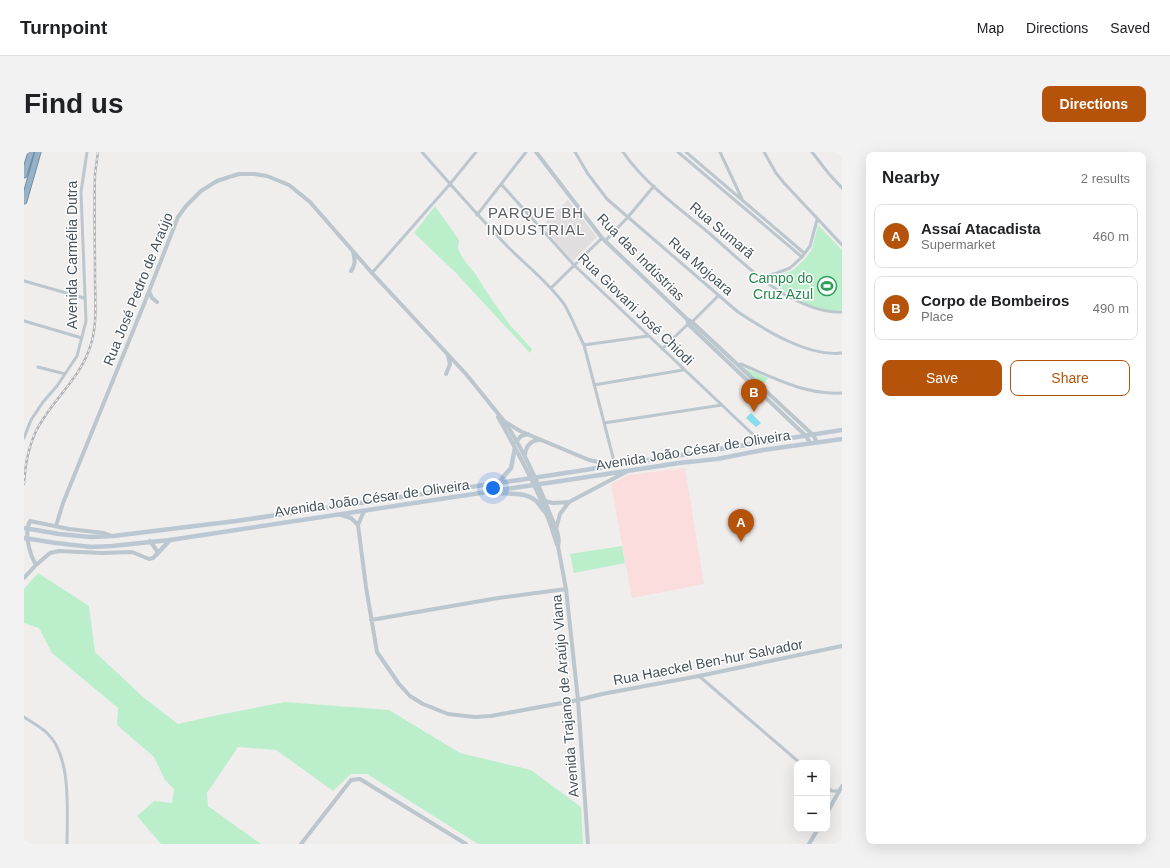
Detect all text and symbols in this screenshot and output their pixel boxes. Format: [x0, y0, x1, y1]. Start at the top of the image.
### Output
text: Turnpoint [20, 17, 107, 38]
text: Map [977, 20, 1004, 36]
text: Directions [1026, 20, 1088, 36]
text: Saved [1110, 20, 1150, 36]
button: Directions [1042, 86, 1146, 122]
text: Find us [24, 88, 124, 119]
text: Nearby [882, 168, 940, 187]
text: 2 results [1081, 171, 1130, 186]
street label: Avenida Carmélia Dutra [64, 181, 80, 329]
street label: Rua Sumarã [687, 199, 757, 262]
district label: PARQUE BH INDUSTRIAL [486, 204, 586, 238]
street label: Rua José Pedro de Araújo [100, 210, 176, 368]
street label: Rua das Indústrias [594, 210, 688, 304]
text: Assaí Atacadista [921, 220, 1041, 237]
text: A [891, 229, 901, 244]
text: 460 m [1093, 229, 1129, 244]
street label: Rua Mojoara [666, 234, 737, 298]
text: Supermarket [921, 237, 995, 252]
street label: Rua Giovani José Chiodi [575, 250, 697, 368]
place label: Campo do Cruz Azul [748, 270, 813, 302]
sports icon: Campo do Cruz Azul [816, 275, 838, 297]
text: Corpo de Bombeiros [921, 292, 1069, 309]
text: B [891, 301, 901, 316]
text: 490 m [1093, 301, 1129, 316]
text: Place [921, 309, 954, 324]
button: Save [882, 360, 1002, 396]
button: Share [1010, 360, 1130, 396]
pin: B [741, 379, 767, 412]
street label: Avenida João César de Oliveira [595, 427, 792, 473]
street label: Avenida João César de Oliveira [274, 476, 471, 520]
your location [483, 478, 503, 498]
pin: A [728, 509, 754, 542]
street label: Avenida Trajano de Araújo Viana [548, 594, 582, 798]
street label: Rua Haeckel Ben-hur Salvador [612, 636, 805, 688]
map controls [794, 760, 830, 832]
button: + [794, 760, 830, 796]
button: − [794, 796, 830, 832]

